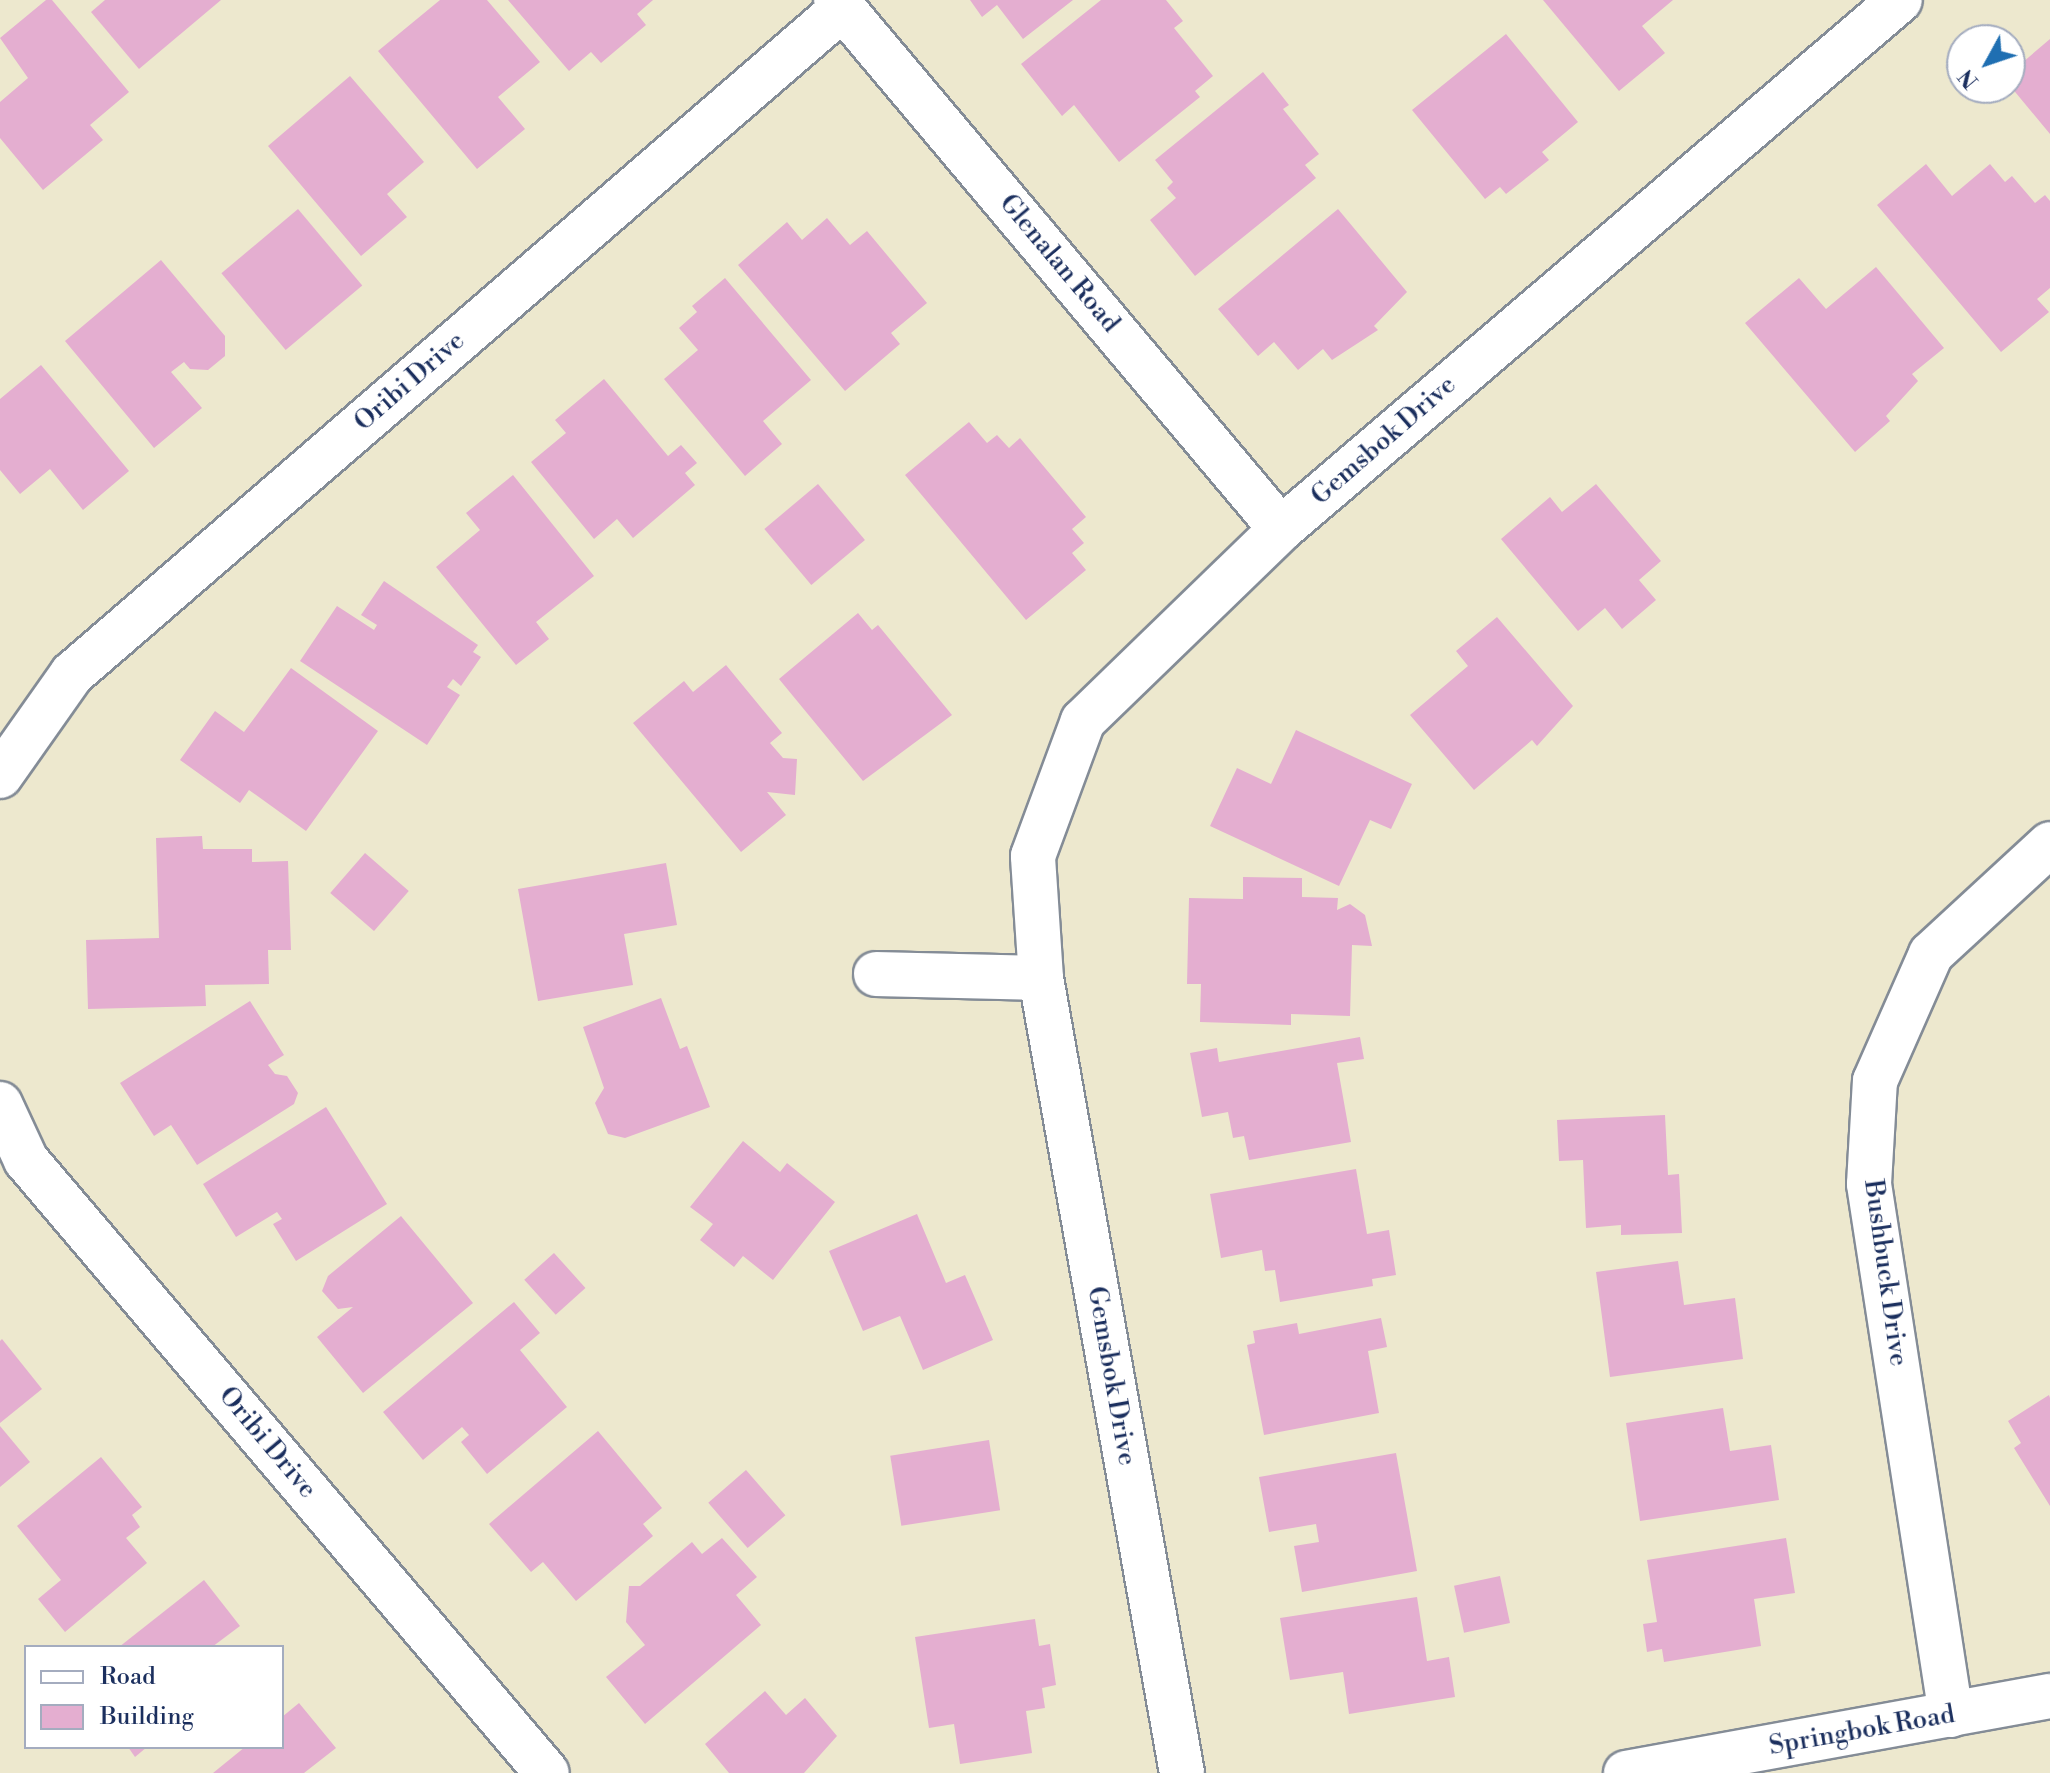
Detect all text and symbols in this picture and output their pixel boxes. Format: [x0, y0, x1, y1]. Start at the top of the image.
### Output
north arrow [1946, 24, 2026, 104]
text: N [1953, 63, 1985, 94]
street label: Glenalan Road [992, 189, 1126, 339]
street label: Oribi Drive [349, 326, 471, 438]
street label: Gemsbok Drive [1305, 370, 1463, 512]
street label: Bushbuck Drive [1856, 1178, 1914, 1368]
street label: Gemsbok Drive [1080, 1284, 1142, 1468]
street label: Oribi Drive [211, 1381, 323, 1505]
legend [24, 1645, 284, 1749]
text: Road [100, 1662, 156, 1692]
street label: Springbok Road [1767, 1699, 1957, 1763]
text: Building [100, 1702, 194, 1732]

